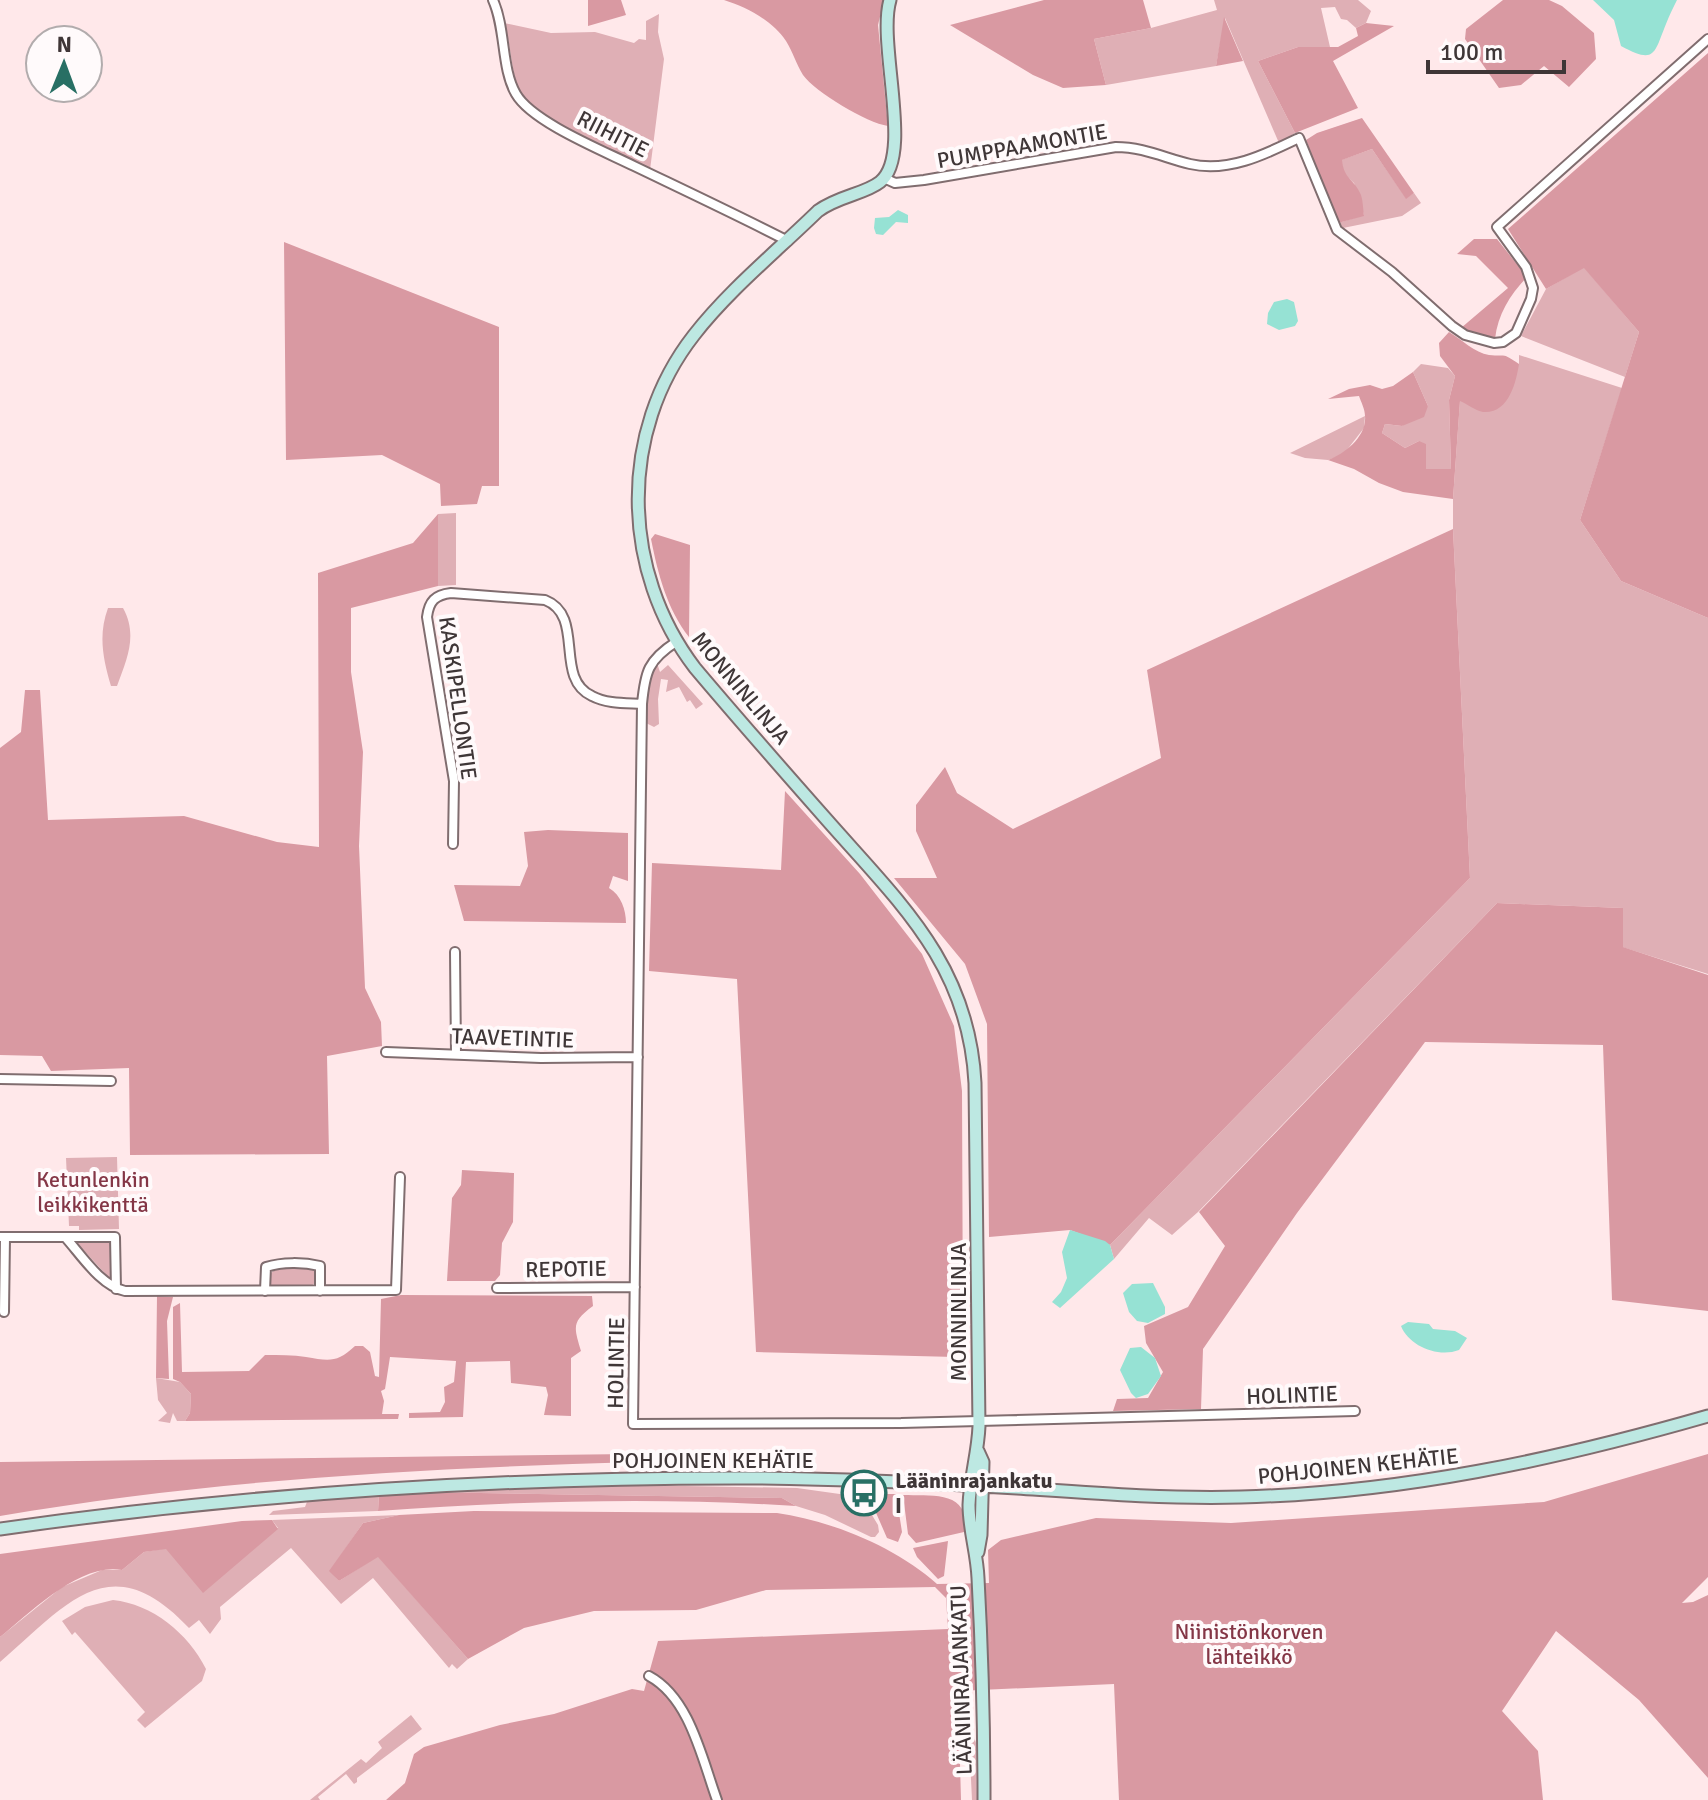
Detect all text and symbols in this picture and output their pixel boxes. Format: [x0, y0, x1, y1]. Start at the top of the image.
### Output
north arrow [24, 24, 104, 104]
scale bar [1428, 24, 1564, 74]
text: N [56, 31, 72, 58]
text: 100 m [1440, 37, 1503, 67]
street label: RIIHITIE [572, 104, 654, 164]
street label: PUMPPAAMONTIE [935, 118, 1109, 174]
street label: KASKIPELLONTIE [433, 615, 483, 781]
street label: MONNINLINJA [686, 626, 796, 750]
street label: TAAVETINTIE [451, 1022, 575, 1054]
park label: Ketunlenkin leikkikenttä [36, 1166, 150, 1218]
street label: MONNINLINJA [945, 1242, 972, 1382]
street label: REPOTIE [525, 1255, 607, 1283]
street label: HOLINTIE [602, 1317, 630, 1409]
street label: HOLINTIE [1246, 1380, 1338, 1410]
street label: POHJOINEN KEHÄTIE [1256, 1442, 1460, 1490]
street label: POHJOINEN KEHÄTIE [612, 1447, 814, 1474]
place label: Lääninrajankatu I [895, 1467, 1053, 1519]
bus stop icon: Lääninrajankatu I [840, 1469, 888, 1517]
street label: LÄÄNINRAJANKATU [944, 1584, 978, 1776]
park label: Niinistönkorven lähteikkö [1175, 1618, 1323, 1670]

